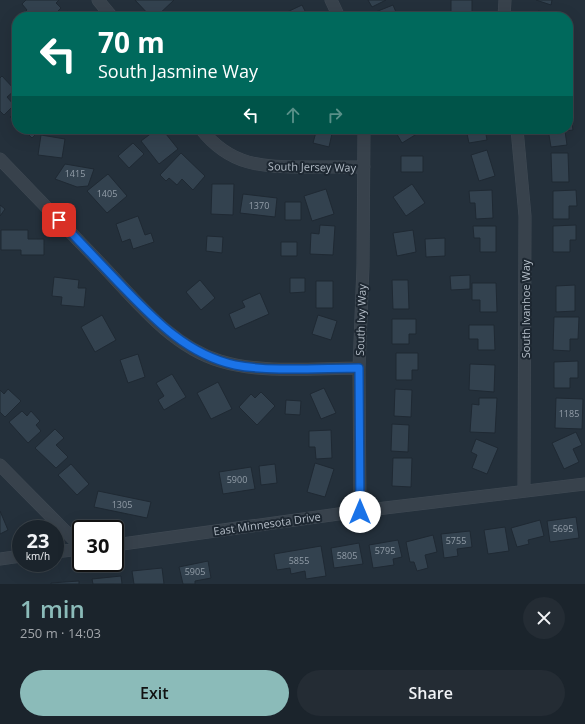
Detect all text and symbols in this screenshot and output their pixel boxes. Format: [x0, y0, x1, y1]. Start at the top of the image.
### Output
text: 70 m [98, 23, 165, 61]
icon: left [32, 28, 84, 80]
text: South Jasmine Way [98, 59, 258, 83]
icon: left [240, 104, 262, 126]
icon: ahead [282, 104, 304, 126]
icon: right [324, 104, 346, 126]
street label: South Jersey Way [268, 158, 357, 175]
house number: 1415 [65, 167, 85, 180]
house number: 1405 [97, 187, 117, 200]
house number: 1370 [249, 199, 269, 212]
pin [42, 203, 76, 237]
icon: arrive [48, 209, 70, 231]
street label: South Ivanhoe Way [518, 259, 533, 358]
street label: South Ivy Way [352, 283, 369, 356]
house number: 1185 [559, 407, 579, 420]
house number: 5900 [227, 473, 247, 486]
position arrow [339, 491, 381, 533]
house number: 1305 [112, 498, 132, 511]
street label: East Minnesota Drive [212, 509, 322, 538]
speed limit sign: 30 [72, 520, 124, 572]
house number: 5695 [553, 522, 573, 535]
text: 23 [27, 527, 49, 554]
house number: 5755 [446, 534, 466, 547]
house number: 5795 [375, 544, 395, 557]
text: km/h [26, 549, 50, 563]
house number: 5805 [337, 549, 357, 562]
house number: 5855 [289, 554, 309, 567]
house number: 5905 [185, 565, 205, 578]
text: 1 min [20, 592, 85, 625]
button: close [523, 597, 565, 639]
text: 250 m · 14:03 [20, 624, 101, 642]
button: Exit [20, 670, 289, 716]
button: Share [297, 670, 565, 716]

